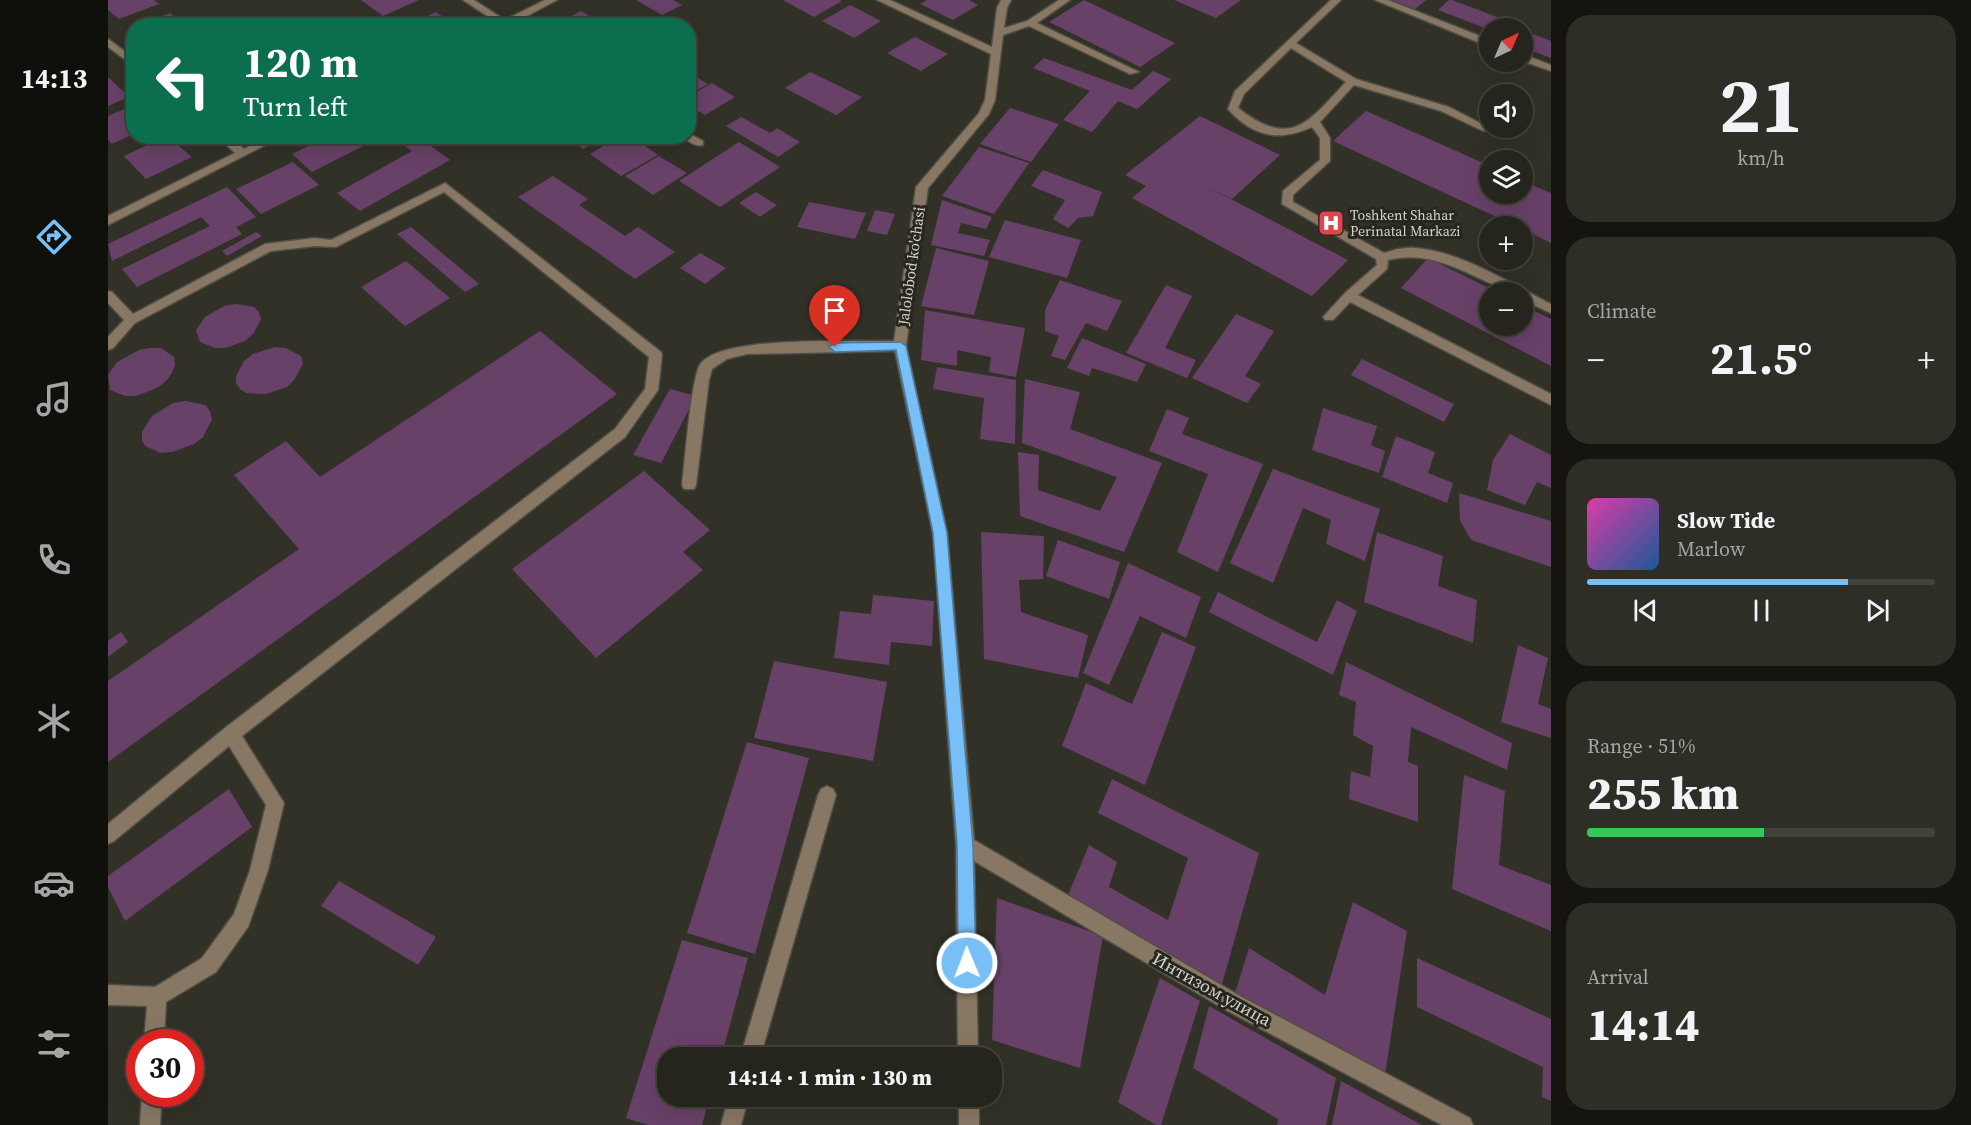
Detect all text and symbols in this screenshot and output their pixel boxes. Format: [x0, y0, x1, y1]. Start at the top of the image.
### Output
north arrow [1479, 18, 1533, 72]
map controls [1479, 18, 1533, 336]
text: 120 m [243, 33, 358, 91]
icon: left [144, 42, 222, 120]
text: 21 [1719, 51, 1803, 158]
text: 14:13 [21, 60, 87, 97]
button: sound [1479, 84, 1533, 138]
text: Turn left [243, 88, 347, 125]
text: km/h [1737, 144, 1785, 172]
button: layers [1479, 150, 1533, 204]
street label: Jalolobod ko'chasi [892, 205, 930, 328]
place label: Toshkent Shahar Perinatal Markazi [1350, 205, 1460, 241]
hospital icon: Toshkent Shahar Perinatal Markazi [1316, 208, 1346, 238]
icon: directions [33, 216, 75, 258]
button: + [1479, 216, 1533, 270]
button: − [1479, 282, 1533, 336]
pin [809, 285, 860, 347]
icon: arrive [818, 294, 851, 327]
text: Climate [1587, 297, 1656, 325]
text: 21.5° [1710, 327, 1812, 389]
text: − [1587, 337, 1605, 382]
text: + [1918, 337, 1935, 382]
icon: music [33, 378, 75, 420]
text: Slow Tide [1677, 505, 1775, 535]
text: Marlow [1677, 535, 1745, 563]
icon: phone [33, 539, 75, 581]
icon: previous [1629, 594, 1662, 627]
icon: pause [1745, 594, 1778, 627]
icon: next [1861, 594, 1894, 627]
icon: climate [33, 700, 75, 742]
text: Range · 51% [1587, 732, 1696, 760]
text: 255 km [1587, 762, 1739, 824]
icon: car [33, 862, 75, 904]
position arrow [935, 931, 999, 995]
street label: Интизом улица [1148, 946, 1277, 1032]
text: Arrival [1587, 963, 1649, 991]
text: 14:14 [1587, 993, 1700, 1055]
icon: filters [33, 1023, 75, 1065]
speed limit sign: 30 [126, 1029, 204, 1107]
text: 14:14 · 1 min · 130 m [727, 1062, 932, 1092]

